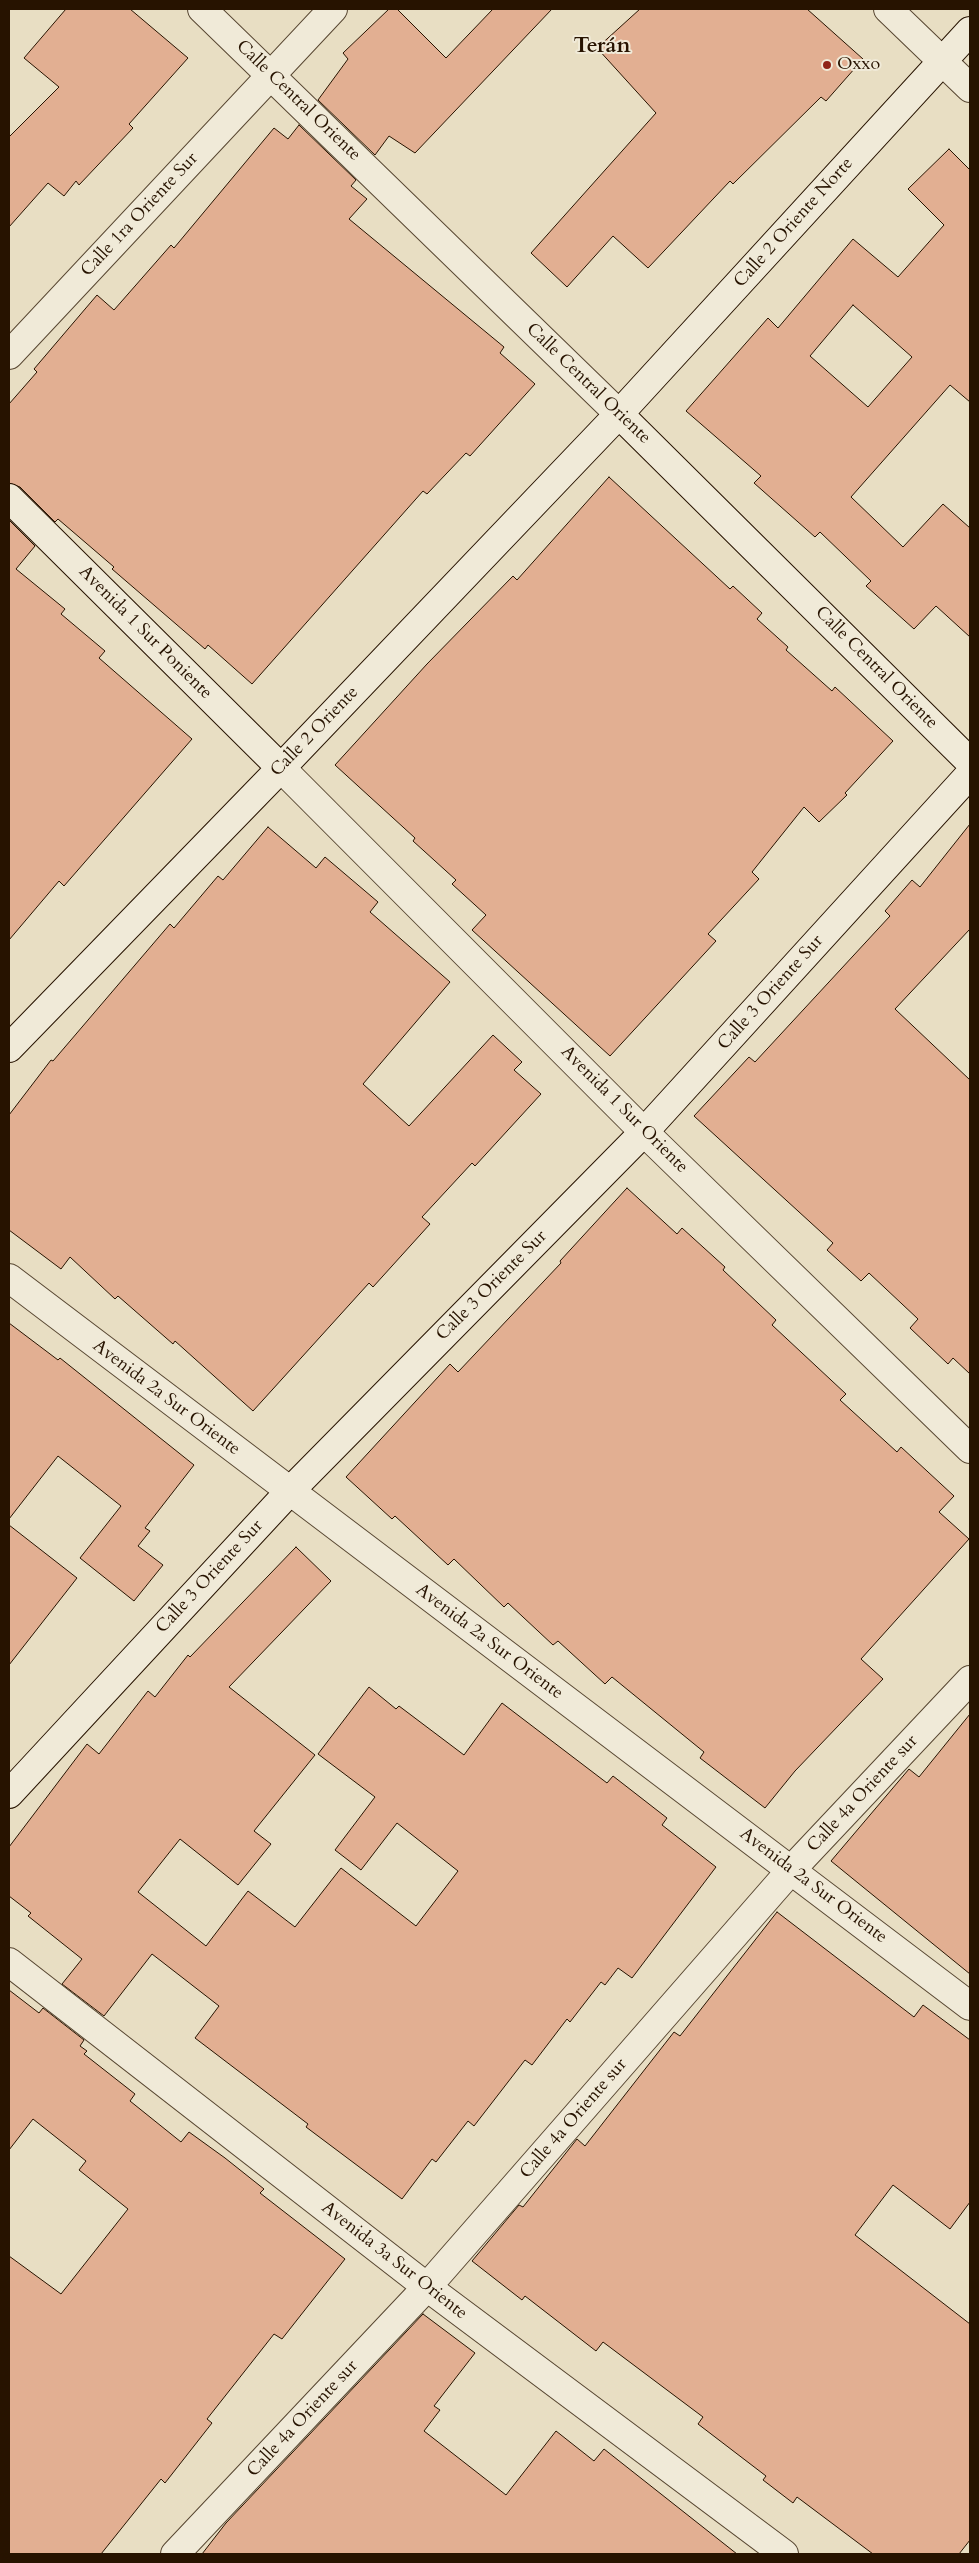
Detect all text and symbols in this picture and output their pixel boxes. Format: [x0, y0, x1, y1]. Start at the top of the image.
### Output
district label: Terán [573, 34, 631, 60]
street label: Calle Central Oriente [231, 36, 365, 166]
place label: Oxxo [837, 54, 880, 76]
marker: Oxxo [821, 59, 833, 71]
street label: Calle 1ra Oriente Sur [77, 148, 203, 282]
street label: Calle 2 Oriente Norte [730, 154, 858, 292]
street label: Calle Central Oriente [521, 319, 655, 449]
street label: Avenida 1 Sur Poniente [74, 562, 216, 704]
street label: Calle Central Oriente [810, 602, 942, 734]
street label: Calle 2 Oriente [267, 682, 363, 782]
street label: Calle 3 Oriente Sur [714, 931, 828, 1055]
street label: Avenida 1 Sur Oriente [556, 1042, 692, 1178]
street label: Calle 3 Oriente Sur [432, 1226, 552, 1346]
street label: Avenida 2a Sur Oriente [88, 1335, 244, 1461]
street label: Calle 3 Oriente Sur [152, 1516, 268, 1638]
street label: Avenida 2a Sur Oriente [411, 1579, 567, 1705]
street label: Calle 4a Oriente sur [803, 1731, 923, 1857]
street label: Avenida 2a Sur Oriente [735, 1823, 891, 1949]
street label: Calle 4a Oriente sur [516, 2054, 632, 2184]
street label: Avenida 3a Sur Oriente [317, 2197, 471, 2325]
street label: Calle 4a Oriente sur [243, 2356, 363, 2482]

